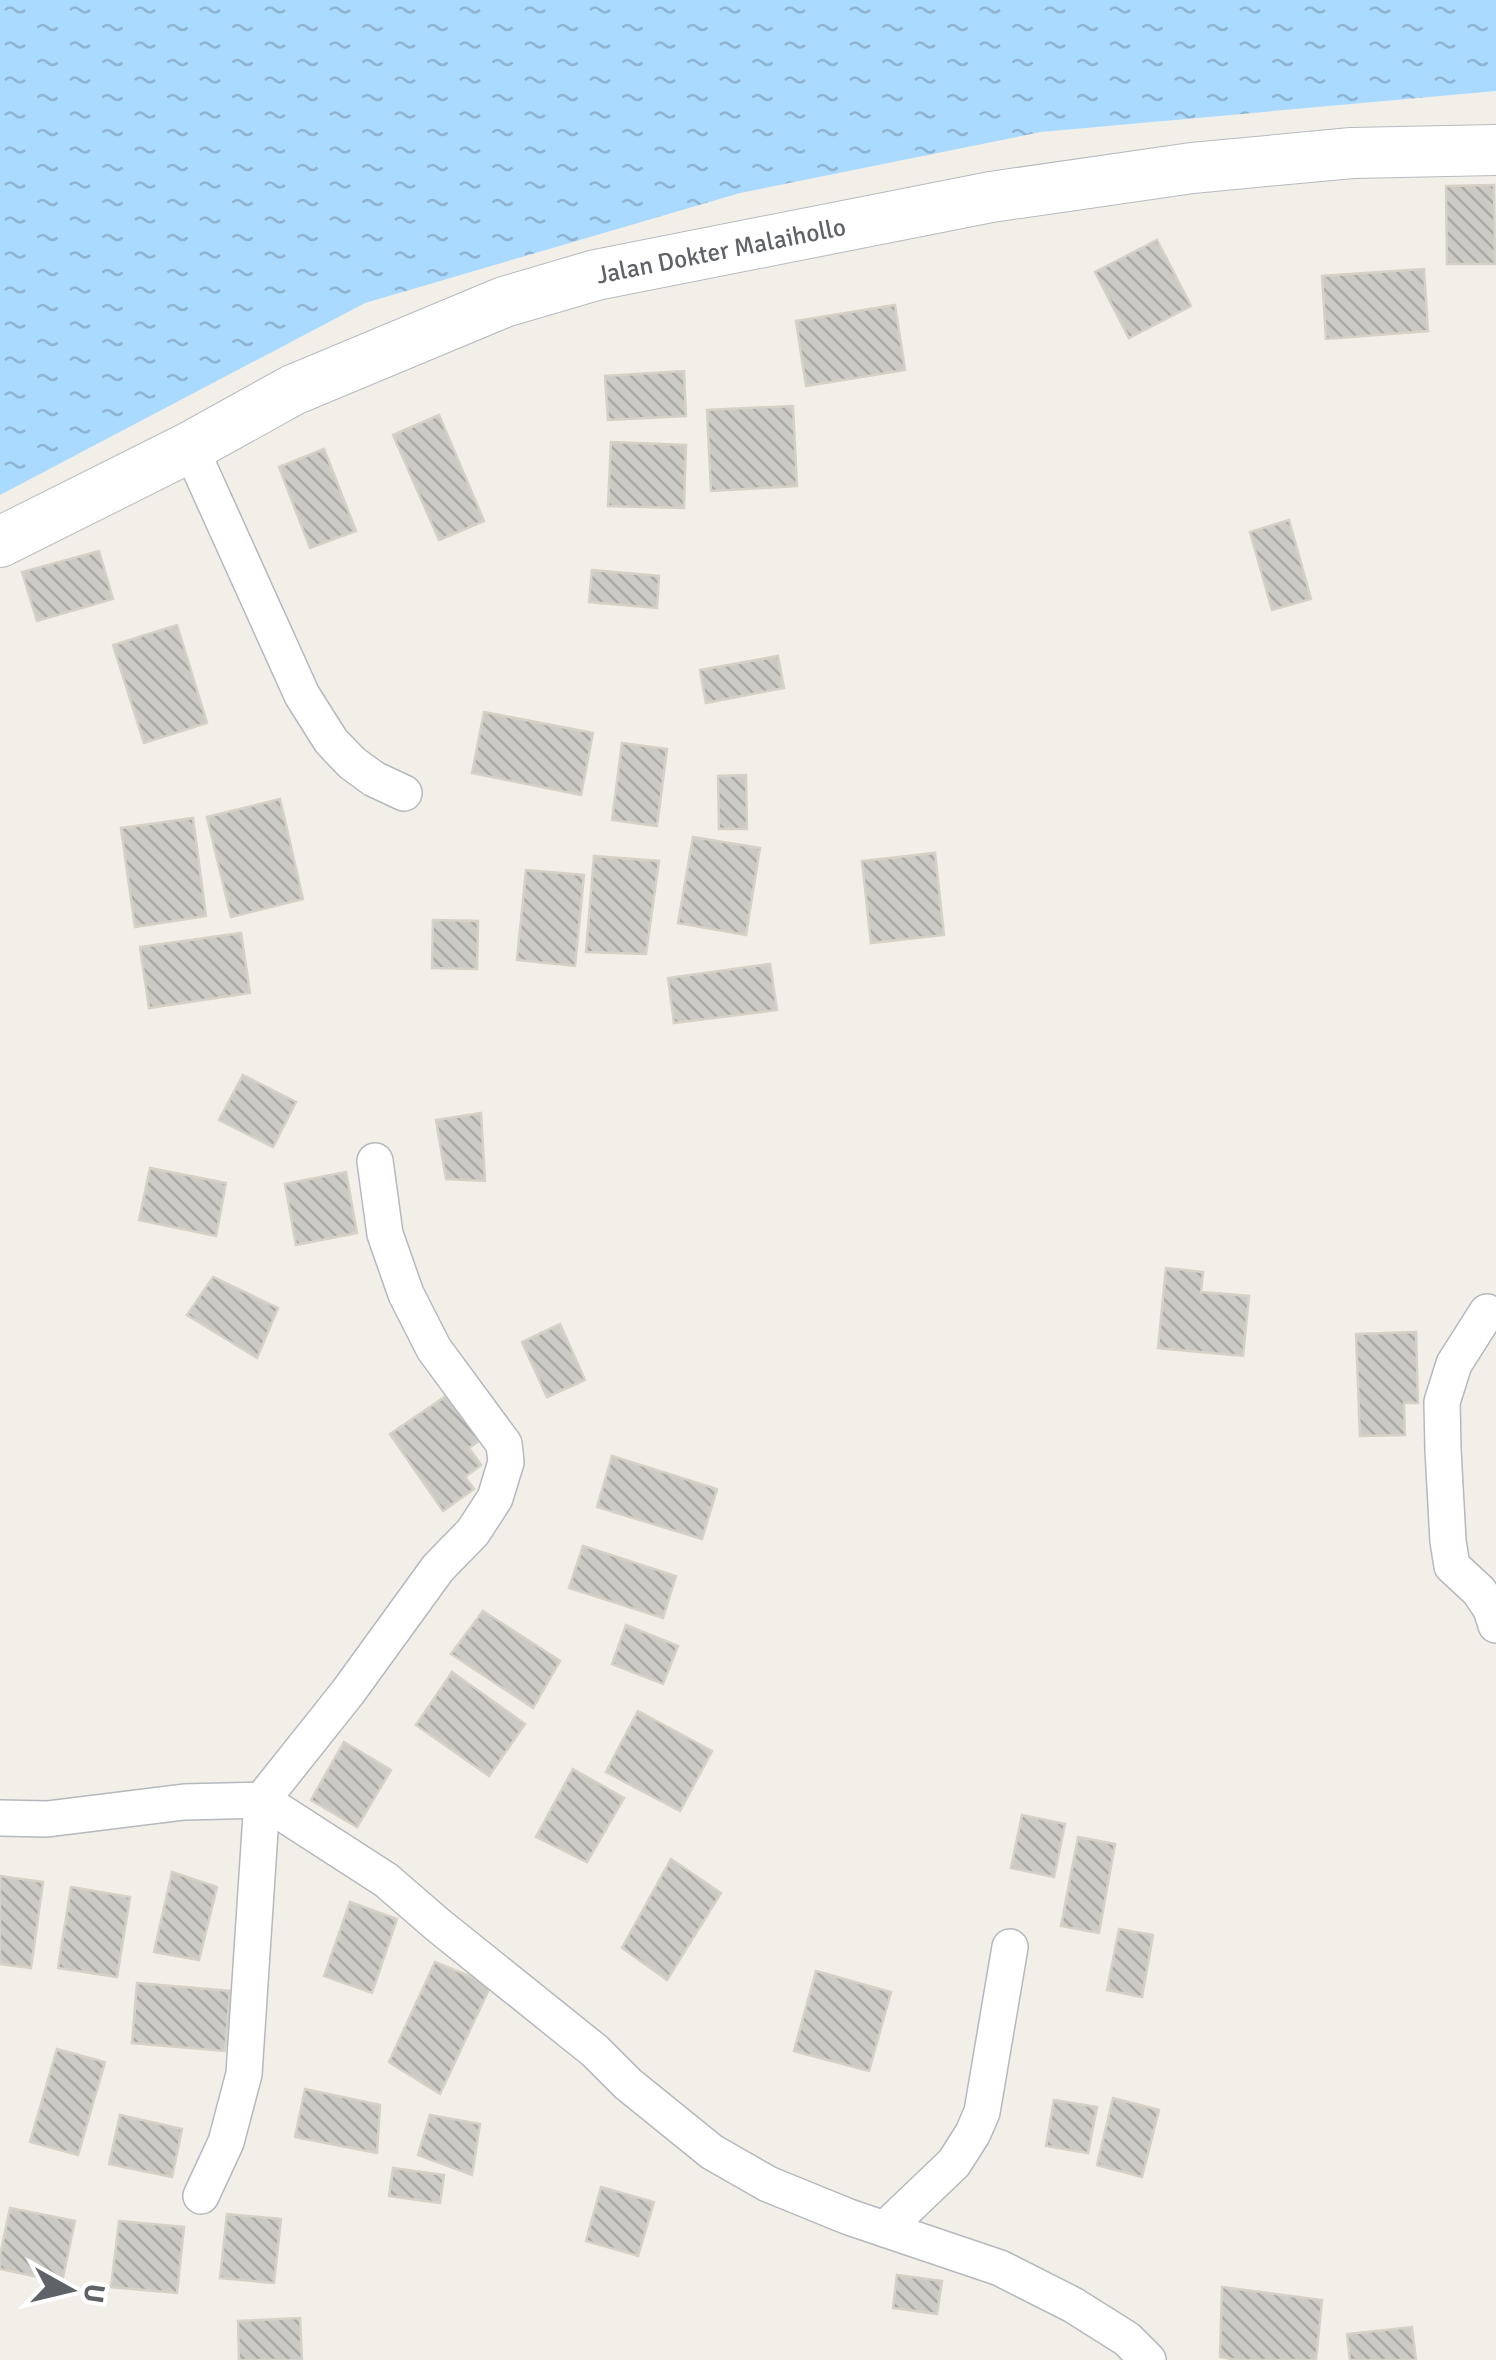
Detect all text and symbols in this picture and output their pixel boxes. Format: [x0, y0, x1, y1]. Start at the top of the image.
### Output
street label: Jalan Dokter Malaihollo [594, 211, 848, 291]
north arrow [20, 2240, 120, 2340]
text: U [76, 2282, 112, 2305]

